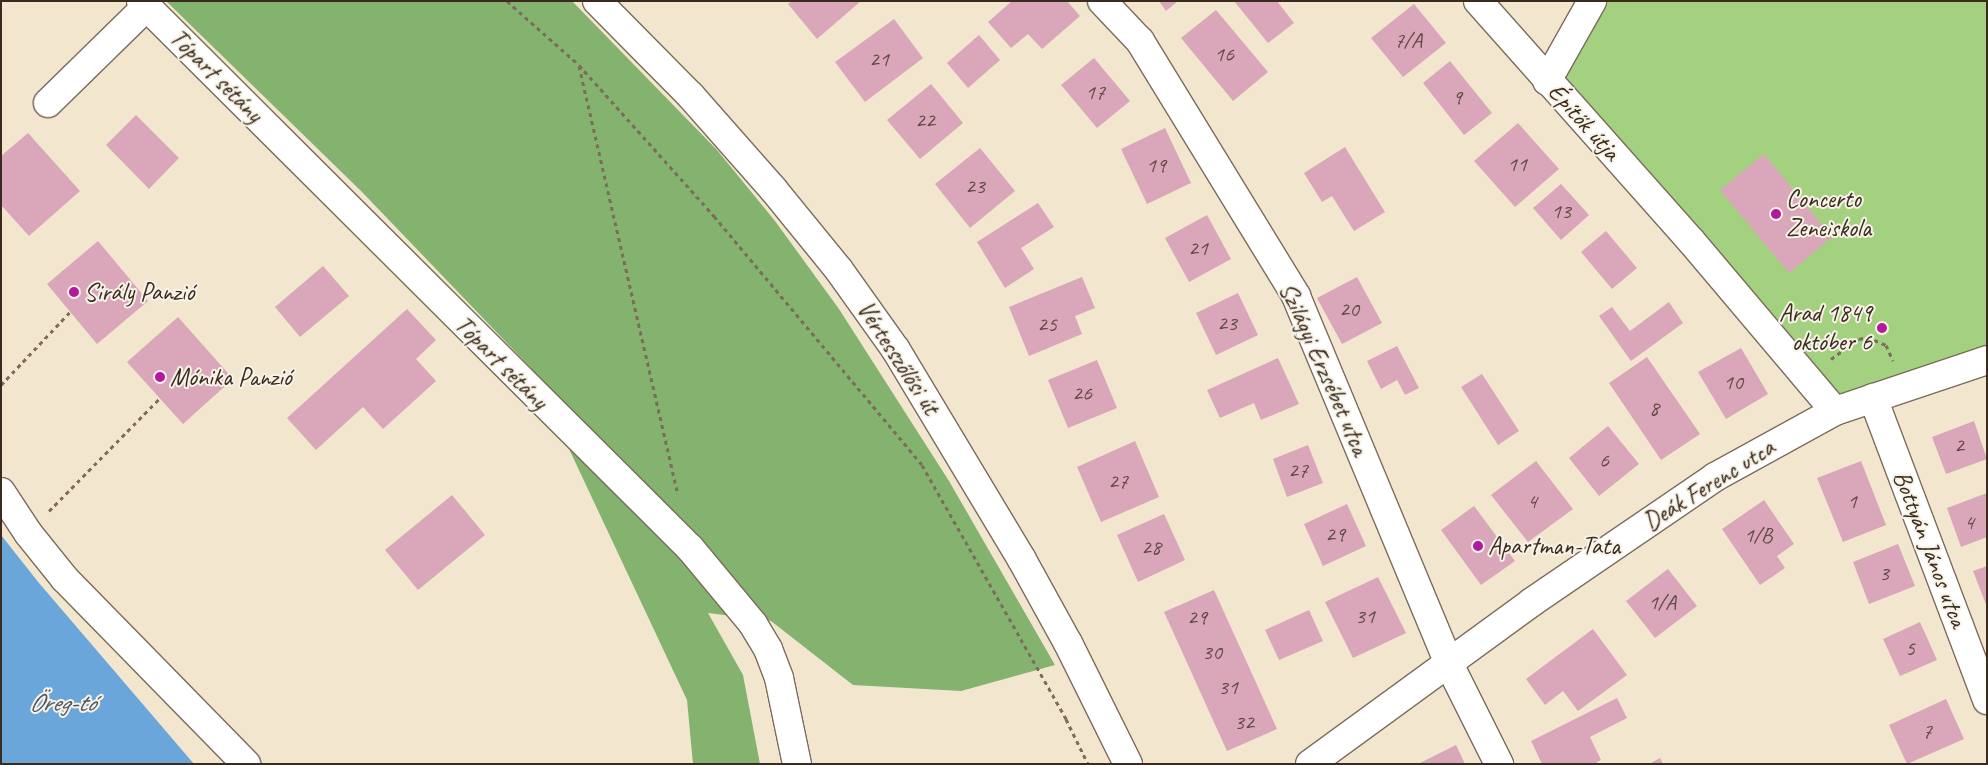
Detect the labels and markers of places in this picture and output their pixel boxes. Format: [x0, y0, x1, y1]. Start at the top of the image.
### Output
place label: Concerto Zeneiskola [1786, 185, 1871, 244]
marker: Concerto Zeneiskola [1770, 208, 1782, 220]
place label: Sirály Panzió [84, 277, 194, 307]
marker: Sirály Panzió [68, 286, 80, 298]
place label: Arad 1849 október 6 [1779, 299, 1872, 358]
marker: Arad 1849 október 6 [1876, 322, 1888, 334]
place label: Mónika Panzió [170, 362, 292, 392]
marker: Mónika Panzió [154, 371, 166, 383]
place label: Apartman-Tata [1488, 531, 1620, 561]
marker: Apartman-Tata [1472, 540, 1484, 552]

